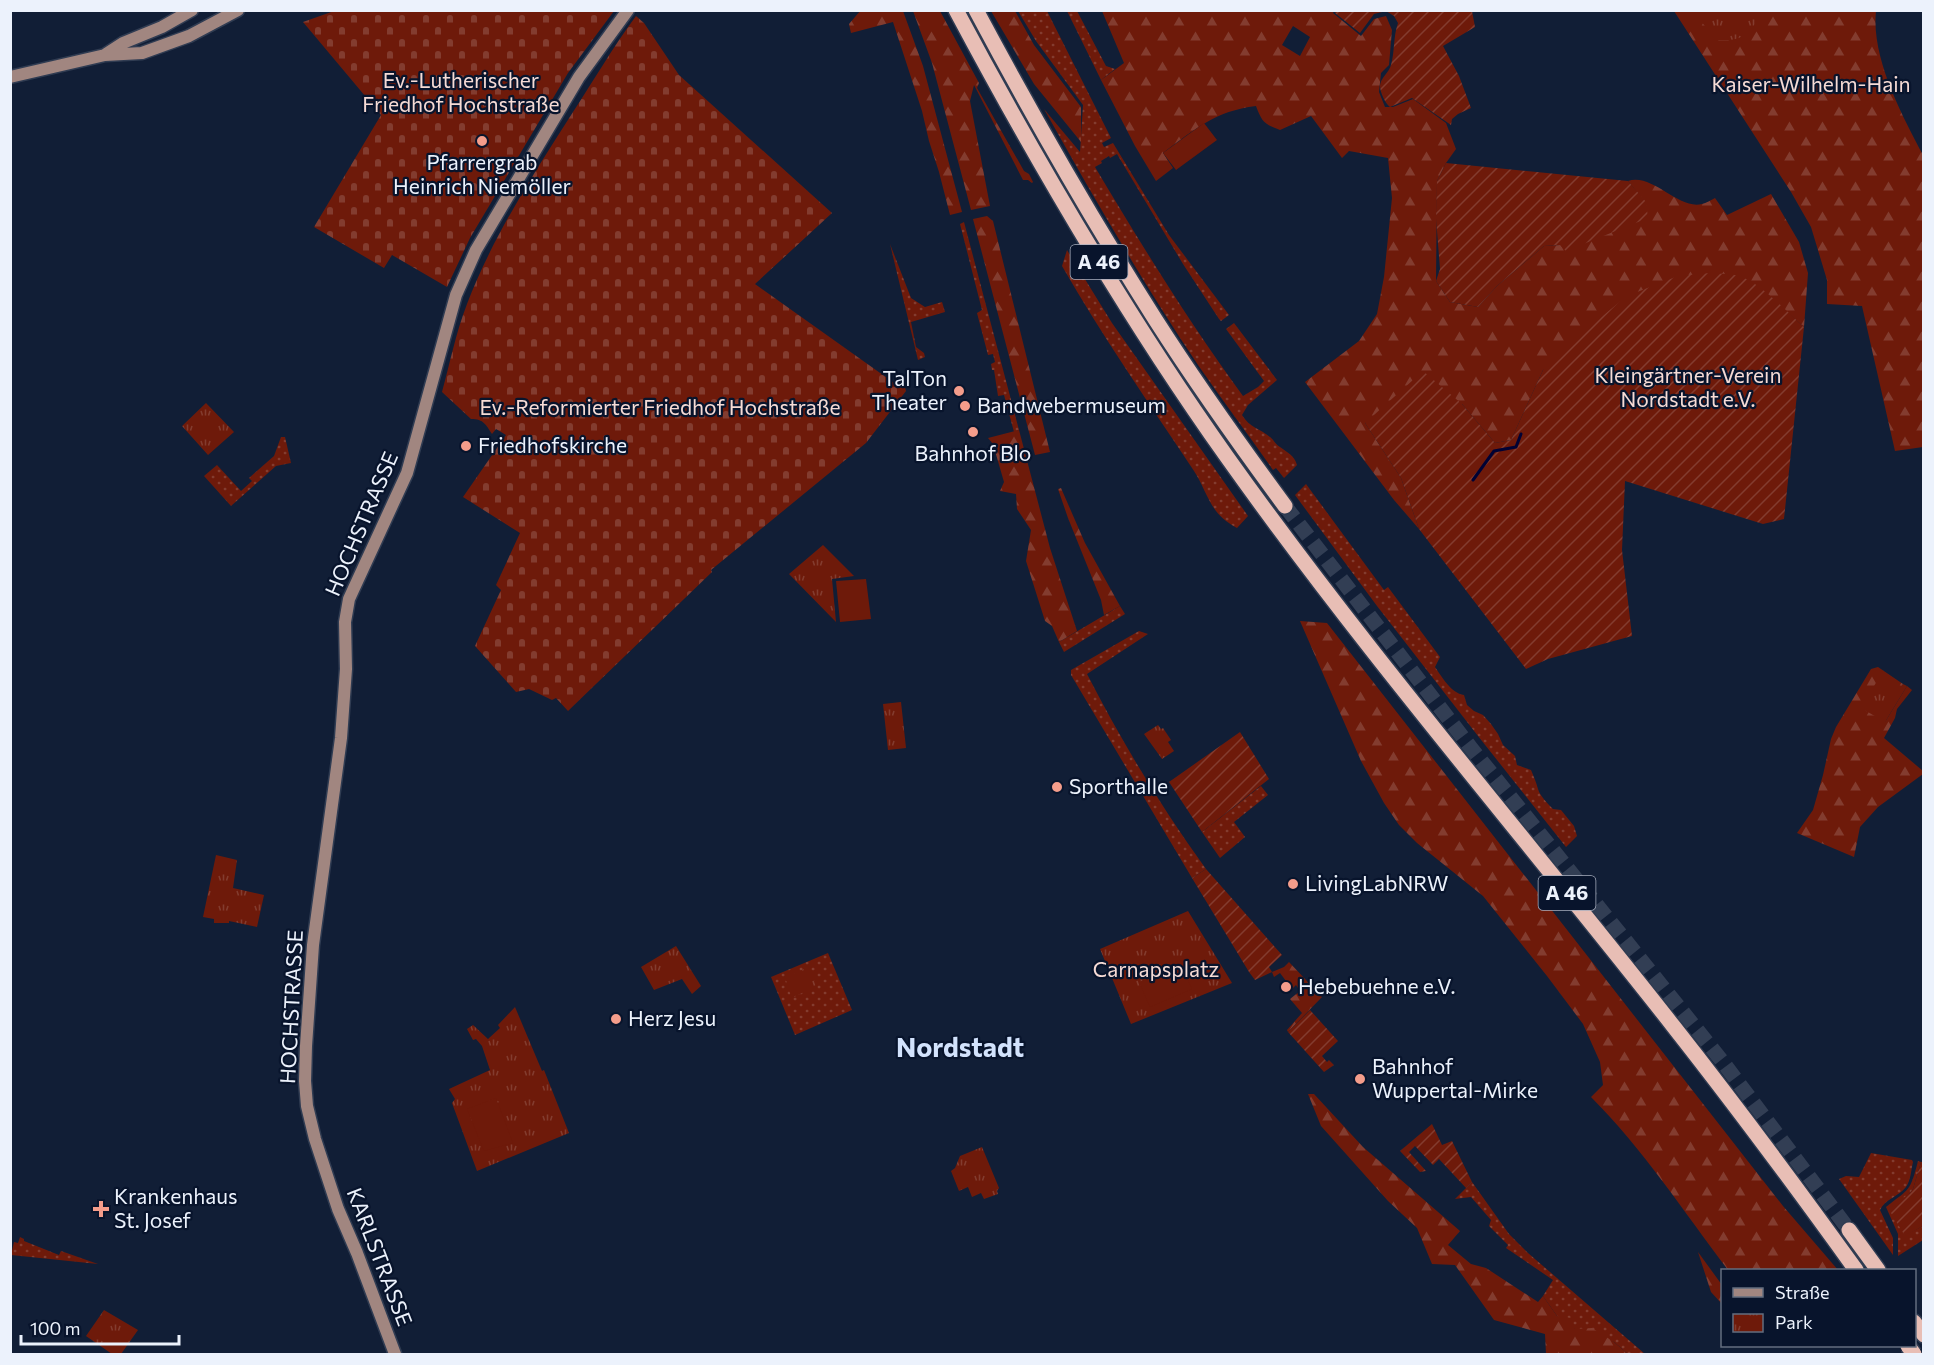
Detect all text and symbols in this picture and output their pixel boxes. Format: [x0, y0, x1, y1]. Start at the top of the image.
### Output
park label: Ev.-Lutherischer Friedhof Hochstraße [362, 67, 560, 116]
park label: Kaiser-Wilhelm-Hain [1711, 71, 1911, 96]
marker: Pfarrergrab Heinrich Niemöller [475, 134, 489, 148]
place label: Pfarrergrab Heinrich Niemöller [393, 149, 571, 198]
road number: A 46 [1070, 245, 1128, 279]
park label: Kleingärtner-Verein Nordstadt e.V. [1595, 362, 1781, 411]
place label: TalTon Theater [872, 365, 947, 414]
marker: TalTon Theater [952, 384, 966, 398]
place label: Bandwebermuseum [977, 392, 1166, 417]
park label: Ev.-Reformierter Friedhof Hochstraße [479, 394, 841, 419]
marker: Bandwebermuseum [958, 399, 972, 413]
marker: Bahnhof Blo [966, 425, 980, 439]
place label: Friedhofskirche [478, 432, 627, 457]
marker: Friedhofskirche [459, 439, 473, 453]
place label: Bahnhof Blo [915, 440, 1031, 465]
street label: HOCHSTRASSE [319, 448, 402, 599]
place label: Sporthalle [1069, 773, 1168, 798]
marker: Sporthalle [1050, 780, 1064, 794]
place label: LivingLabNRW [1305, 870, 1448, 895]
road number: A 46 [1538, 876, 1596, 910]
marker: LivingLabNRW [1286, 877, 1300, 891]
street label: HOCHSTRASSE [274, 929, 307, 1085]
park label: Carnapsplatz [1093, 956, 1219, 981]
place label: Hebebuehne e.V. [1298, 973, 1455, 998]
marker: Hebebuehne e.V. [1279, 980, 1293, 994]
place label: Herz Jesu [628, 1005, 716, 1030]
marker: Herz Jesu [609, 1012, 623, 1026]
district label: Nordstadt [896, 1030, 1024, 1063]
place label: Bahnhof Wuppertal-Mirke [1372, 1053, 1538, 1102]
marker: Bahnhof Wuppertal-Mirke [1353, 1072, 1367, 1086]
place label: Krankenhaus St. Josef [114, 1183, 238, 1232]
street label: KARLSTRASSE [343, 1184, 418, 1329]
marker: Krankenhaus St. Josef [92, 1200, 110, 1218]
legend [1721, 1269, 1916, 1347]
text: Straße [1775, 1281, 1830, 1303]
scale bar [21, 1308, 178, 1346]
text: Park [1775, 1311, 1813, 1333]
text: 100 m [30, 1317, 80, 1339]

